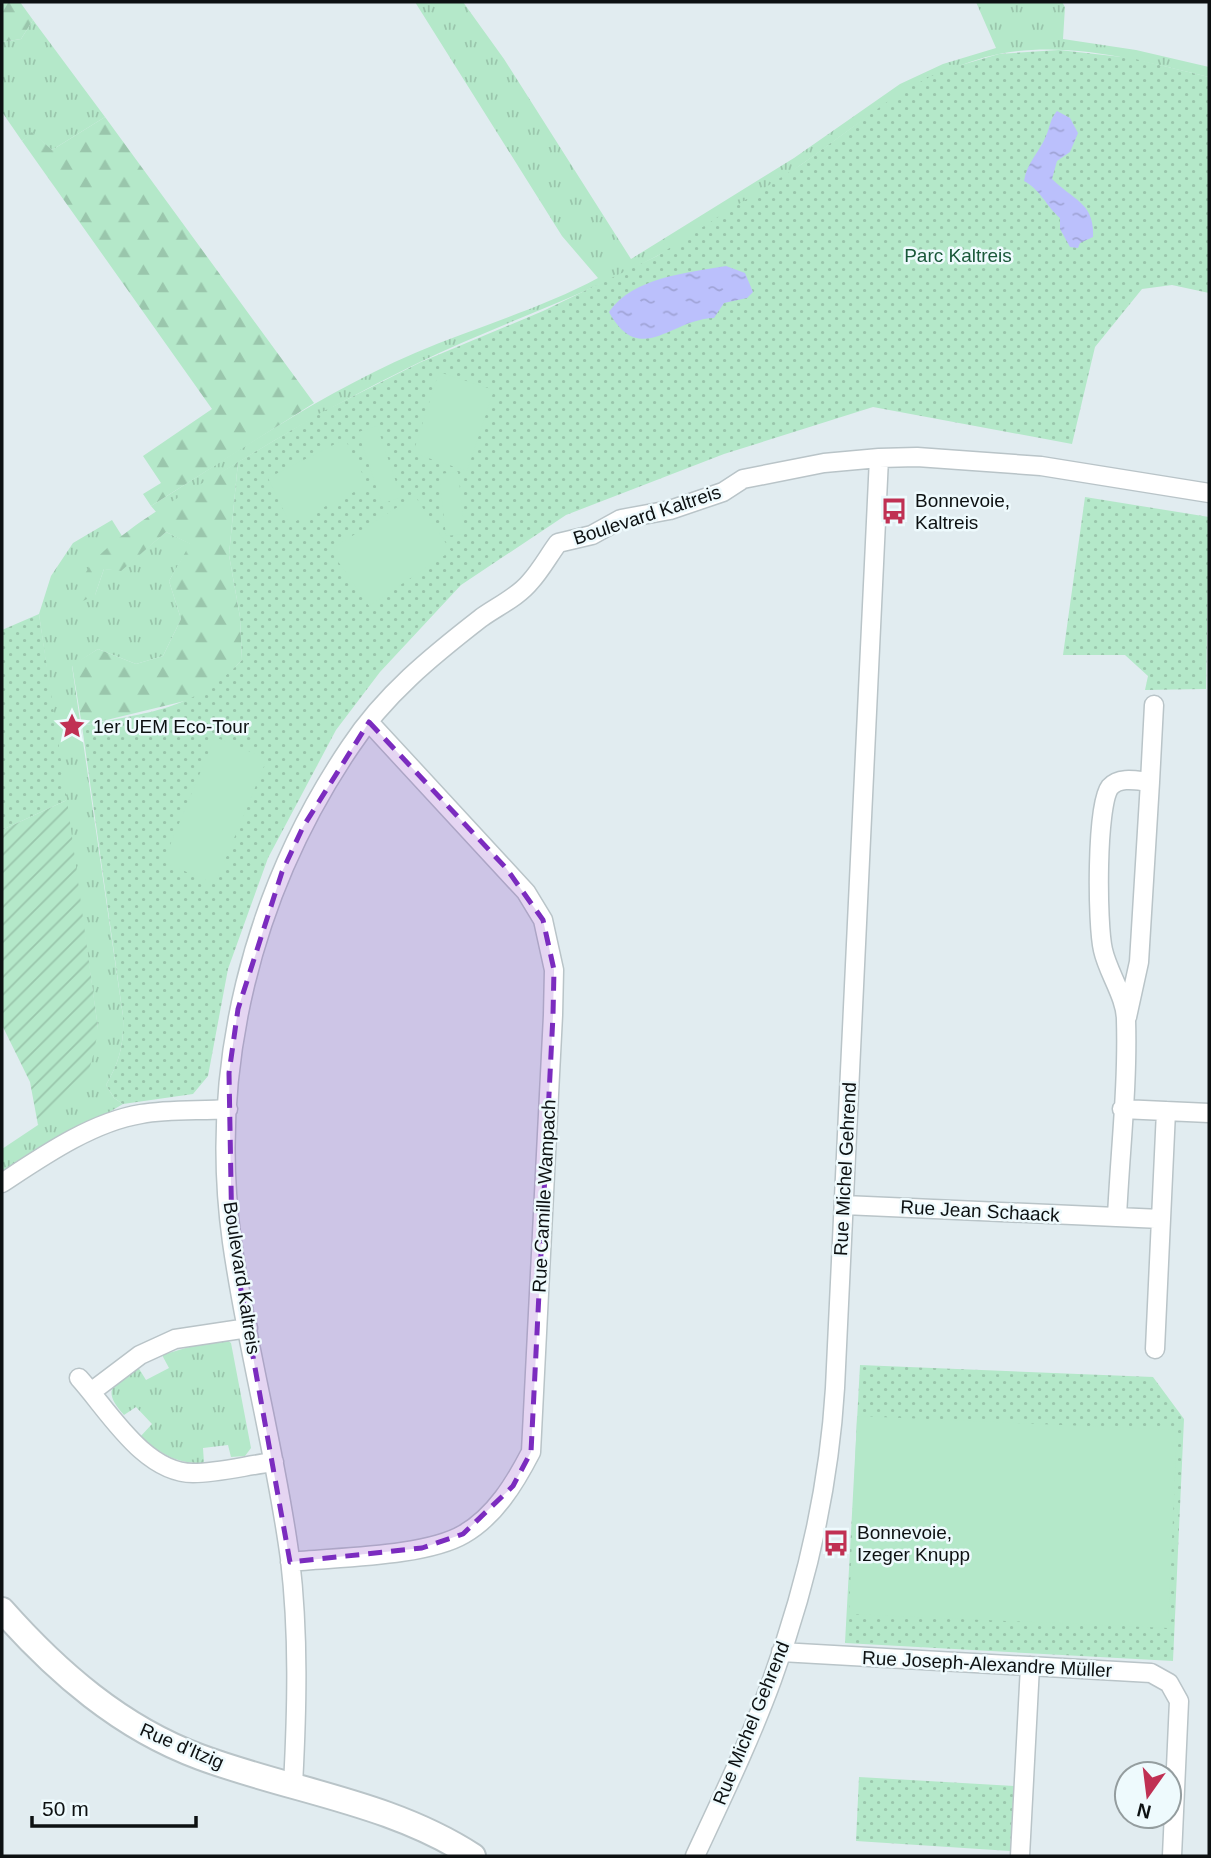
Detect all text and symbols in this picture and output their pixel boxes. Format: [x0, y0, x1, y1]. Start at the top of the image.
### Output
park label: Parc Kaltreis [904, 245, 1012, 266]
street label: Boulevard Kaltreis [570, 481, 724, 549]
place label: Bonnevoie, Kaltreis [915, 490, 1010, 533]
bus stop icon: Bonnevoie, Kaltreis [879, 496, 909, 526]
place icon: 1er UEM Eco-Tour [57, 711, 87, 741]
place label: 1er UEM Eco-Tour [93, 716, 250, 737]
street label: Rue Michel Gehrend [830, 1081, 860, 1257]
street label: Rue Camille Wampach [528, 1099, 560, 1293]
street label: Rue Jean Schaack [900, 1196, 1061, 1226]
street label: Boulevard Kaltreis [220, 1200, 264, 1356]
place label: Bonnevoie, Izeger Knupp [857, 1522, 970, 1565]
bus stop icon: Bonnevoie, Izeger Knupp [821, 1528, 851, 1558]
street label: Rue Michel Gehrend [709, 1638, 793, 1808]
street label: Rue Joseph-Alexandre Müller [861, 1647, 1113, 1681]
street label: Rue d'Itzig [137, 1719, 227, 1773]
north arrow [1113, 1760, 1183, 1830]
scale bar [32, 1784, 196, 1828]
text: 50 m [42, 1797, 89, 1820]
text: N [1135, 1799, 1153, 1823]

